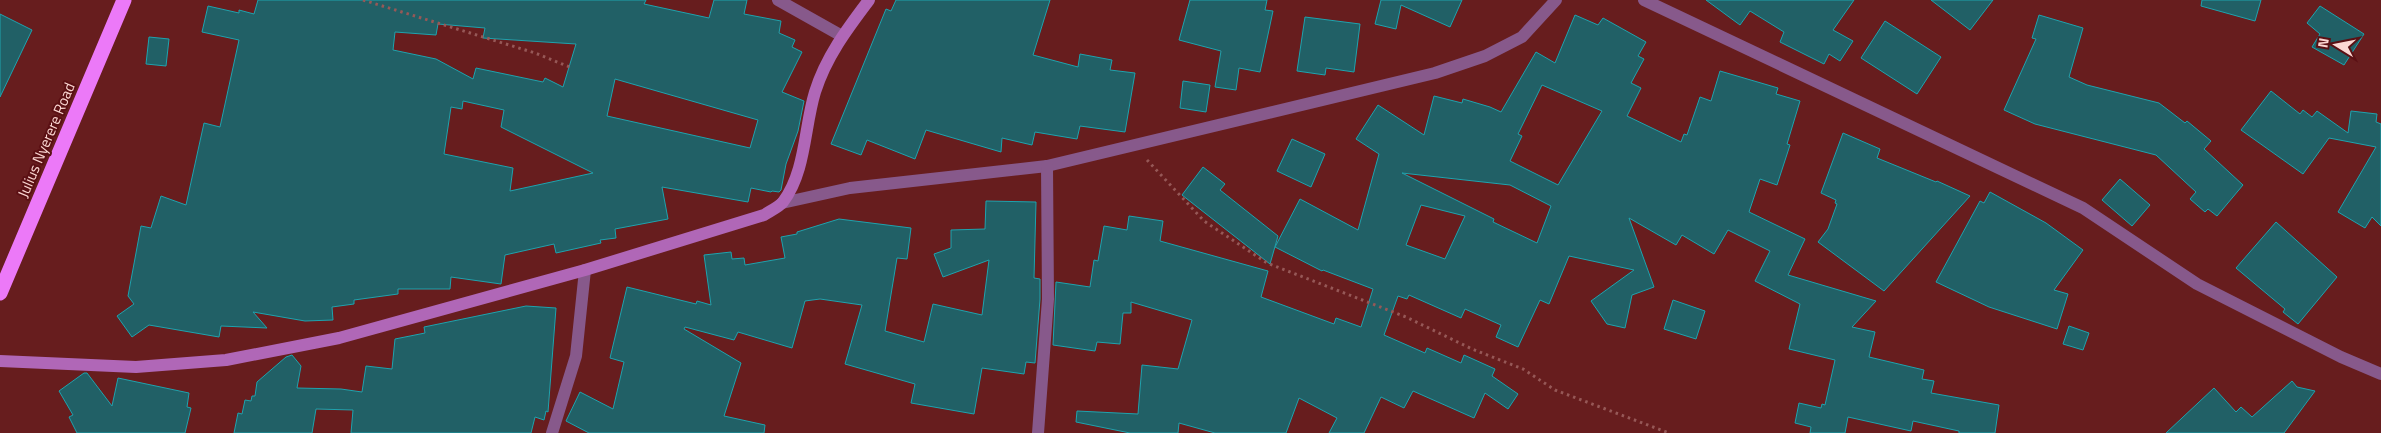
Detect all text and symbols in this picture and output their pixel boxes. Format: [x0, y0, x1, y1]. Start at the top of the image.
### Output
north arrow [2311, 20, 2361, 70]
text: N [2312, 36, 2334, 49]
street label: Julius Nyerere Road [11, 79, 81, 201]

